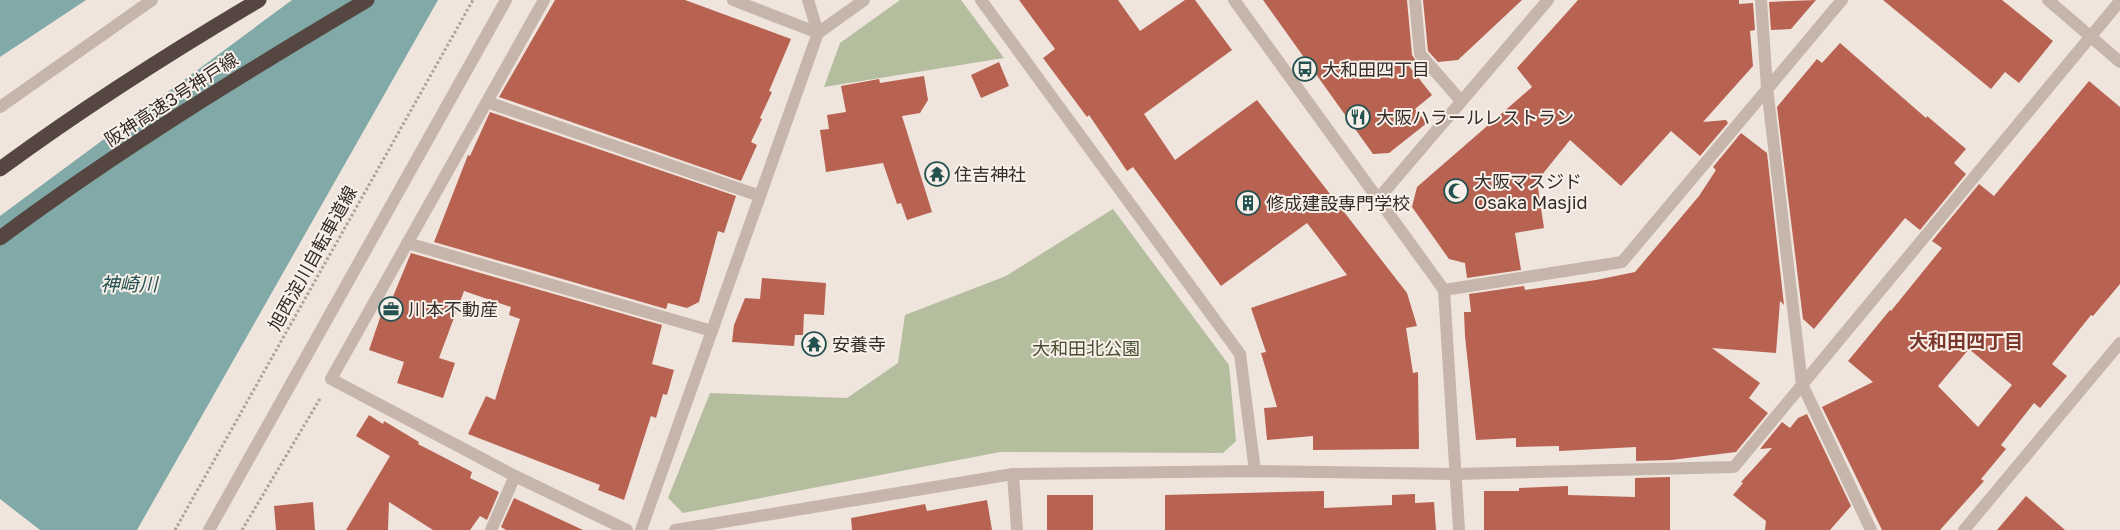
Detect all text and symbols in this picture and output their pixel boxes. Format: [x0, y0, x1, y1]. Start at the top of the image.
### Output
street label: 阪神高速3号神戸線 [100, 48, 242, 150]
bus stop icon: 大和田四丁目 [1292, 56, 1318, 82]
place label: 大和田四丁目 [1322, 58, 1430, 80]
restaurant icon: 大阪ハラールレストラン [1345, 104, 1371, 130]
place label: 大阪ハラールレストラン [1376, 106, 1574, 128]
temple icon: 住吉神社 [924, 161, 950, 187]
place label: 住吉神社 [954, 163, 1026, 185]
place label: 大阪マスジド Osaka Masjid [1474, 170, 1588, 213]
mosque icon: 大阪マスジド Osaka Masjid [1443, 178, 1469, 204]
street label: 旭西淀川自転車道線 [263, 182, 361, 334]
building icon: 修成建設専門学校 [1235, 190, 1261, 216]
place label: 修成建設専門学校 [1266, 192, 1410, 214]
water label: 神崎川 [100, 272, 159, 295]
office icon: 川本不動産 [378, 296, 404, 322]
place label: 川本不動産 [408, 298, 498, 320]
district label: 大和田四丁目 [1909, 329, 2023, 352]
temple icon: 安養寺 [801, 331, 827, 357]
place label: 安養寺 [832, 333, 886, 355]
park label: 大和田北公園 [1032, 337, 1140, 359]

